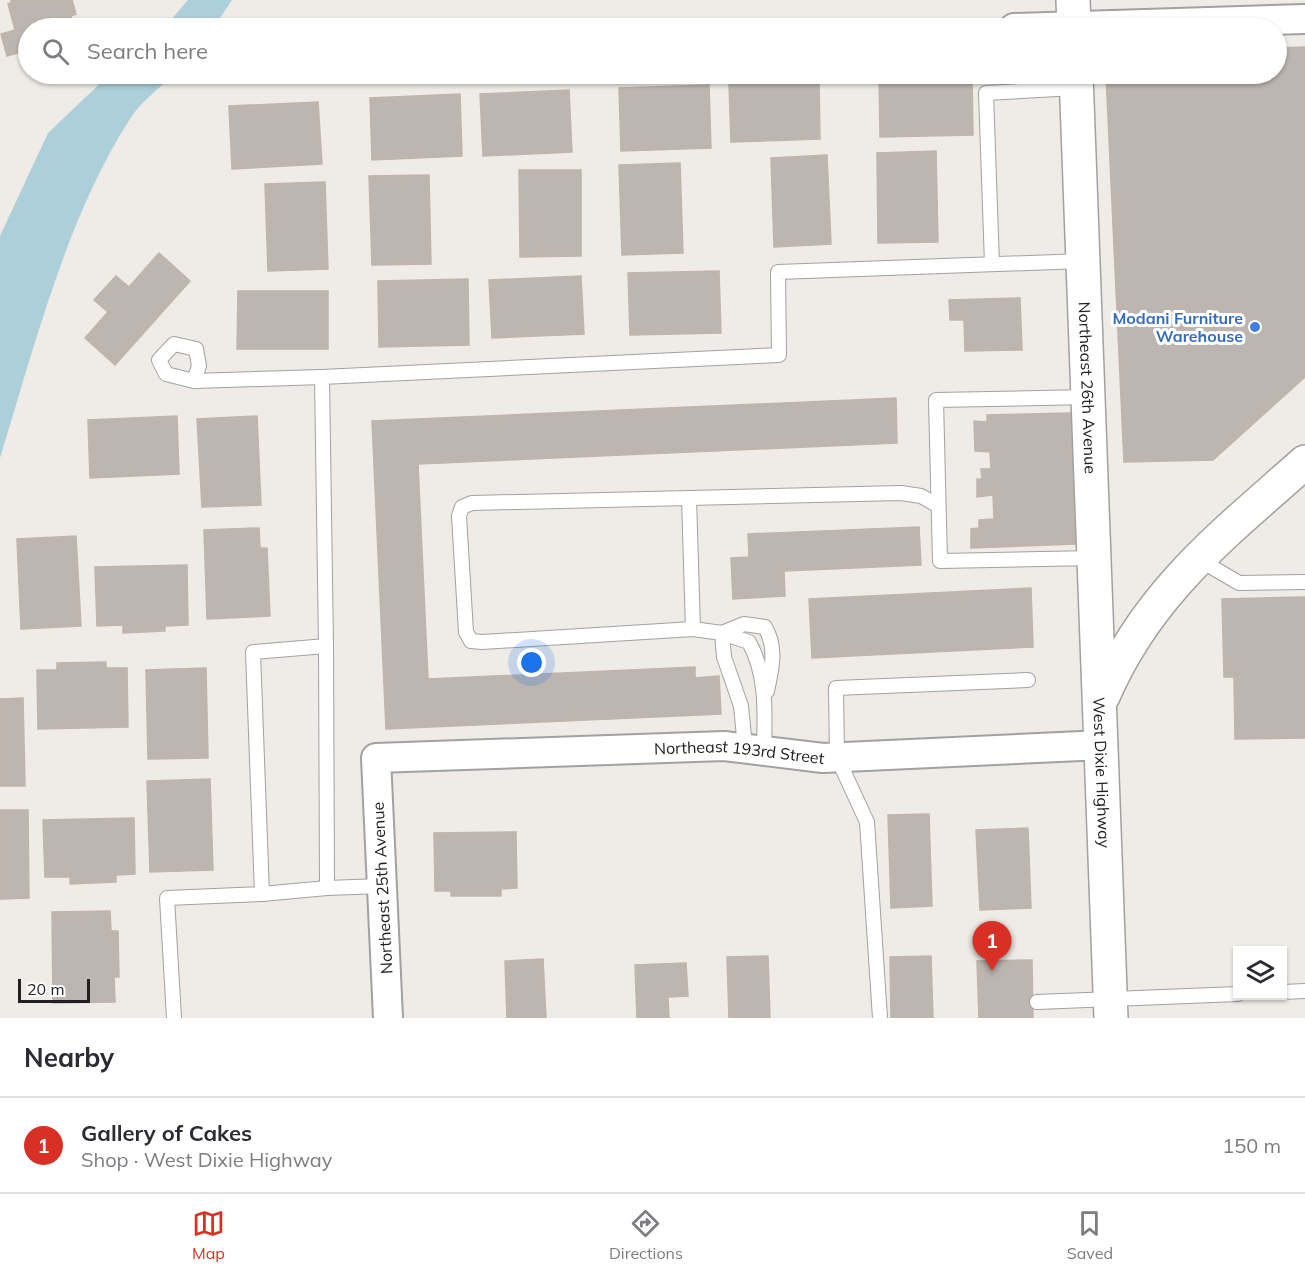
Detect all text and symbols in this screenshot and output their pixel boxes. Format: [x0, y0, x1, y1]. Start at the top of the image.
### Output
search box [18, 18, 1287, 84]
icon: search [39, 35, 72, 68]
text: Search here [87, 37, 208, 65]
street label: Northeast 26th Avenue [1074, 301, 1101, 474]
place label: Modani Furniture Warehouse [1112, 308, 1243, 346]
marker: Modani Furniture Warehouse [1248, 320, 1262, 334]
your location [517, 648, 546, 677]
street label: West Dixie Highway [1089, 697, 1115, 849]
street label: Northeast 193rd Street [654, 736, 826, 768]
street label: Northeast 25th Avenue [368, 801, 396, 975]
pin: 1 [972, 922, 1012, 971]
map controls [1233, 946, 1287, 1000]
button: layers [1233, 946, 1287, 1000]
scale bar [18, 976, 90, 1004]
text: 20 m [27, 979, 64, 999]
text: Nearby [24, 1041, 114, 1074]
text: Gallery of Cakes [81, 1119, 252, 1147]
text: 1 [38, 1133, 50, 1158]
text: 150 m [1222, 1133, 1281, 1158]
text: Shop · West Dixie Highway [81, 1147, 332, 1172]
tab: Map [192, 1207, 225, 1263]
tab: Directions [609, 1207, 683, 1263]
tab: Saved [1067, 1207, 1113, 1263]

